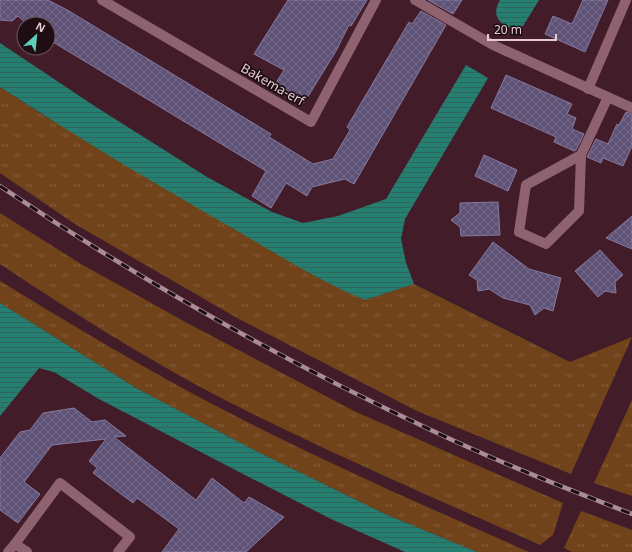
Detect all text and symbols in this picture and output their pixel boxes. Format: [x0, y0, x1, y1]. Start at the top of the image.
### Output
north arrow [16, 16, 56, 56]
scale bar [488, 16, 556, 42]
text: N [33, 18, 48, 35]
text: 20 m [494, 21, 522, 38]
street label: Bakema-erf [238, 58, 309, 110]

